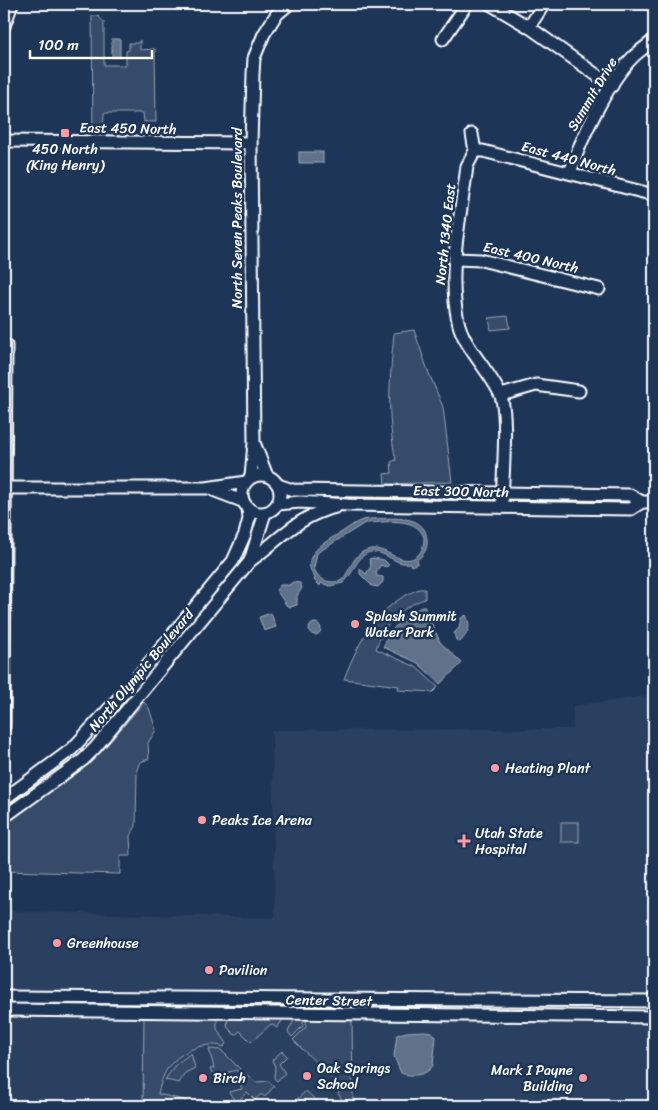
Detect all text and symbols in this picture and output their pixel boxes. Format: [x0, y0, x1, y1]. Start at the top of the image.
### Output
scale bar [30, 28, 152, 60]
text: 100 m [38, 32, 79, 58]
street label: Summit Drive [560, 52, 624, 136]
street label: East 450 North [79, 115, 177, 142]
street label: North Seven Peaks Boulevard [225, 126, 250, 308]
marker: 450 North (King Henry) [59, 127, 71, 139]
street label: East 440 North [519, 134, 619, 183]
place label: 450 North (King Henry) [26, 137, 105, 178]
street label: North 1340 East [428, 182, 463, 286]
street label: East 400 North [481, 234, 581, 281]
street label: East 300 North [413, 478, 509, 505]
street label: North Olympic Boulevard [82, 602, 201, 737]
place label: Splash Summit Water Park [365, 604, 457, 645]
marker: Splash Summit Water Park [349, 618, 361, 630]
place label: Heating Plant [505, 756, 591, 781]
marker: Heating Plant [489, 762, 501, 774]
place label: Peaks Ice Arena [212, 808, 313, 833]
marker: Peaks Ice Arena [196, 814, 208, 826]
place label: Utah State Hospital [475, 821, 543, 862]
marker: Utah State Hospital [457, 834, 471, 848]
place label: Greenhouse [67, 931, 139, 956]
marker: Greenhouse [51, 937, 63, 949]
place label: Pavilion [219, 958, 268, 983]
marker: Pavilion [203, 964, 215, 976]
street label: Center Street [286, 987, 374, 1014]
place label: Oak Springs School [317, 1056, 391, 1097]
place label: Mark I Payne Building [491, 1058, 573, 1099]
place label: Birch [213, 1066, 246, 1091]
marker: Oak Springs School [301, 1070, 313, 1082]
marker: Birch [197, 1072, 209, 1084]
marker: Mark I Payne Building [577, 1072, 589, 1084]

